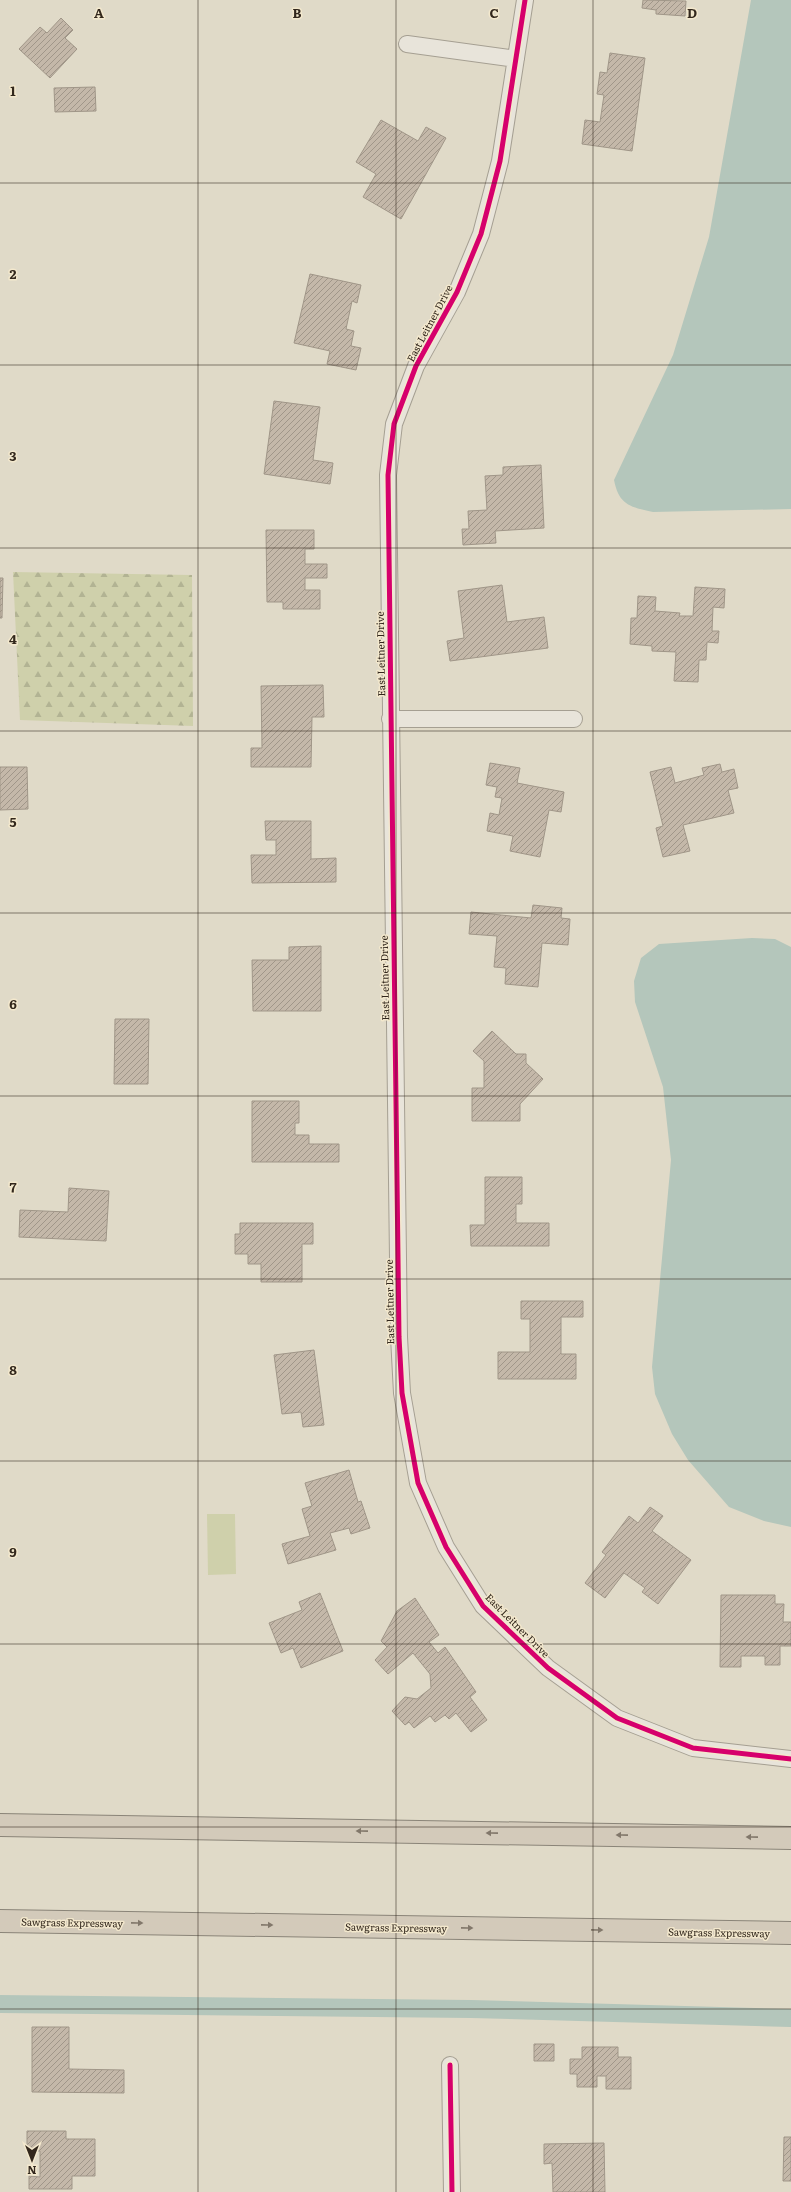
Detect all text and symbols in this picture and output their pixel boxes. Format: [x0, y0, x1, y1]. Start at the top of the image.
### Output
text: A [94, 3, 104, 22]
text: B [293, 3, 302, 22]
text: C [489, 3, 499, 22]
text: D [687, 3, 697, 22]
text: 1 [10, 81, 16, 100]
text: 2 [10, 264, 17, 283]
street label: East Leitner Drive [402, 282, 456, 364]
text: 3 [9, 446, 17, 465]
street label: East Leitner Drive [372, 611, 388, 697]
text: 4 [9, 629, 17, 648]
text: 5 [9, 812, 17, 831]
street label: East Leitner Drive [376, 935, 392, 1021]
text: 6 [9, 994, 17, 1013]
text: 7 [9, 1177, 17, 1196]
street label: East Leitner Drive [381, 1259, 397, 1345]
text: 8 [9, 1360, 17, 1379]
text: 9 [9, 1542, 17, 1561]
street label: East Leitner Drive [483, 1590, 553, 1660]
one-way arrow [355, 1828, 368, 1834]
one-way arrow [485, 1830, 498, 1836]
one-way arrow [615, 1832, 628, 1838]
one-way arrow [745, 1834, 758, 1840]
street label: Sawgrass Expressway [21, 1914, 123, 1930]
street label: Sawgrass Expressway [345, 1919, 447, 1935]
one-way arrow [131, 1920, 144, 1926]
one-way arrow [261, 1922, 274, 1928]
street label: Sawgrass Expressway [668, 1924, 770, 1940]
one-way arrow [461, 1925, 473, 1932]
one-way arrow [591, 1927, 603, 1934]
north arrow [12, 2140, 52, 2180]
text: N [27, 2163, 37, 2179]

